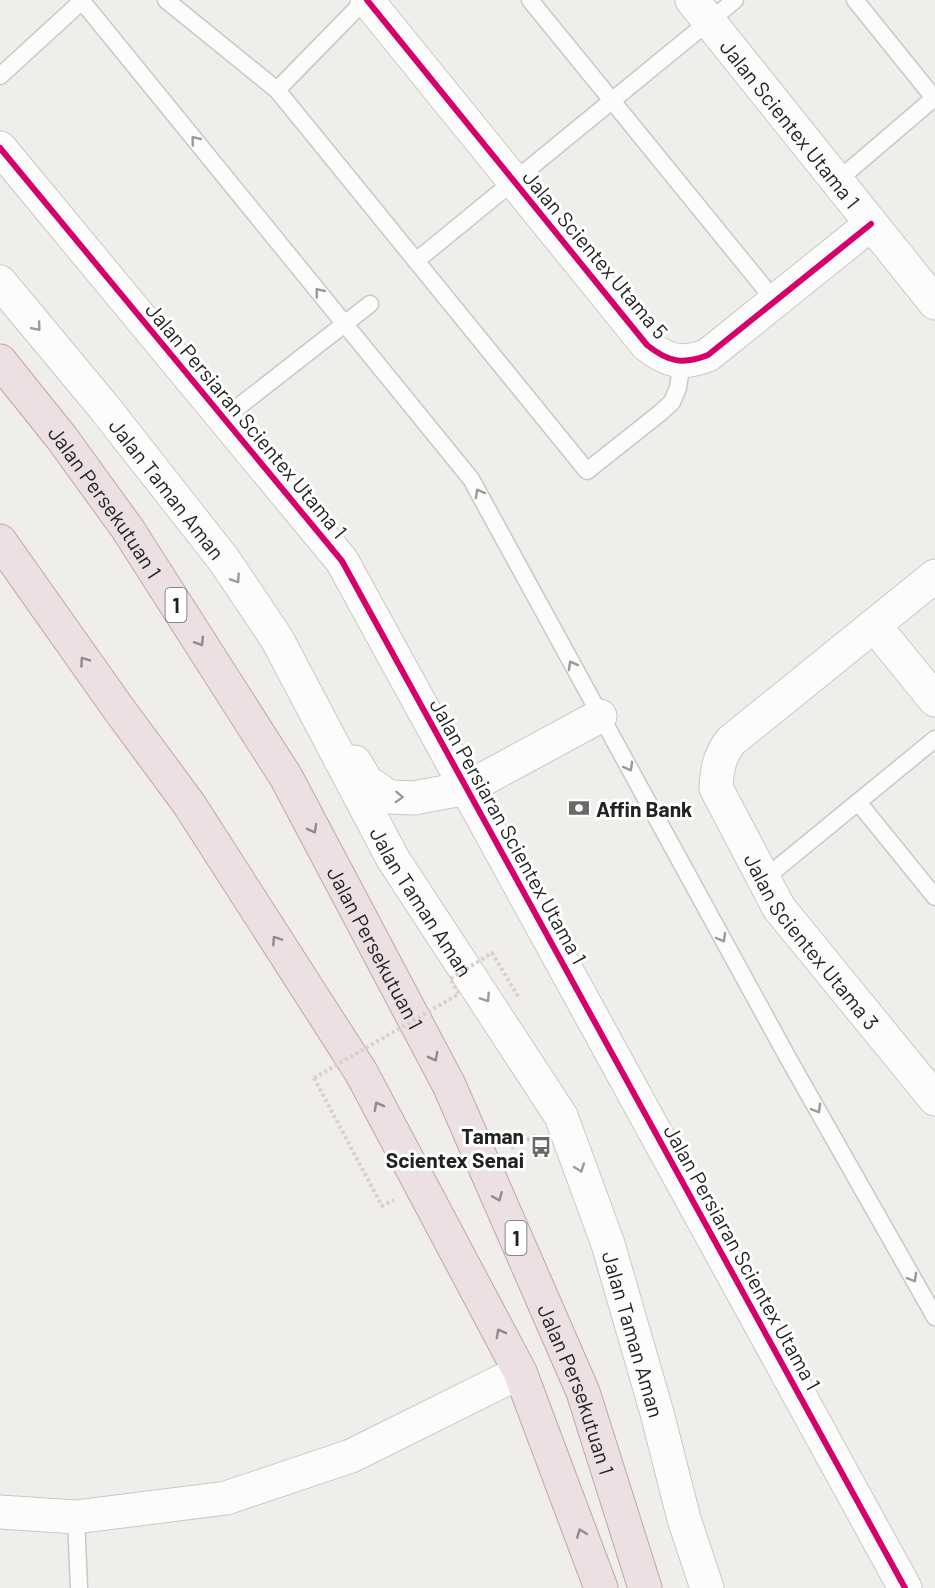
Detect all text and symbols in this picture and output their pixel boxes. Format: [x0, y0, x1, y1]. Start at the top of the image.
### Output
street label: Jalan Scientex Utama 1 [716, 34, 866, 213]
one-way arrow [192, 136, 203, 147]
street label: Jalan Scientex Utama 5 [518, 165, 674, 343]
one-way arrow [315, 287, 326, 298]
street label: Jalan Persiaran Scientex Utama 1 [141, 297, 353, 543]
one-way arrow [30, 320, 41, 331]
street label: Jalan Taman Aman [105, 413, 231, 564]
street label: Jalan Persekutuan 1 [44, 420, 168, 582]
one-way arrow [475, 489, 486, 500]
one-way arrow [229, 572, 240, 583]
road number: 1 [166, 588, 186, 622]
one-way arrow [192, 636, 204, 646]
one-way arrow [80, 656, 91, 667]
one-way arrow [568, 660, 579, 671]
street label: Jalan Persiaran Scientex Utama 1 [425, 694, 593, 968]
one-way arrow [621, 761, 633, 771]
one-way arrow [395, 791, 404, 804]
bank icon: Affin Bank [567, 796, 591, 820]
place label: Affin Bank [596, 796, 692, 821]
street label: Jalan Taman Aman [366, 822, 479, 981]
one-way arrow [306, 823, 317, 833]
street label: Jalan Scientex Utama 3 [740, 849, 885, 1034]
street label: Jalan Persekutuan 1 [323, 862, 429, 1033]
one-way arrow [715, 932, 726, 942]
one-way arrow [272, 936, 284, 946]
one-way arrow [478, 992, 489, 1003]
one-way arrow [427, 1050, 438, 1061]
one-way arrow [374, 1101, 386, 1112]
one-way arrow [810, 1103, 821, 1113]
street label: Jalan Persiaran Scientex Utama 1 [659, 1120, 827, 1394]
place label: Taman Scientex Senai [386, 1123, 524, 1172]
bus stop icon: Taman Scientex Senai [529, 1135, 553, 1159]
one-way arrow [573, 1162, 586, 1173]
one-way arrow [491, 1190, 503, 1201]
road number: 1 [506, 1221, 526, 1255]
street label: Jalan Taman Aman [598, 1248, 670, 1420]
one-way arrow [906, 1272, 917, 1283]
street label: Jalan Persekutuan 1 [534, 1300, 621, 1477]
one-way arrow [496, 1329, 507, 1340]
one-way arrow [576, 1528, 588, 1539]

